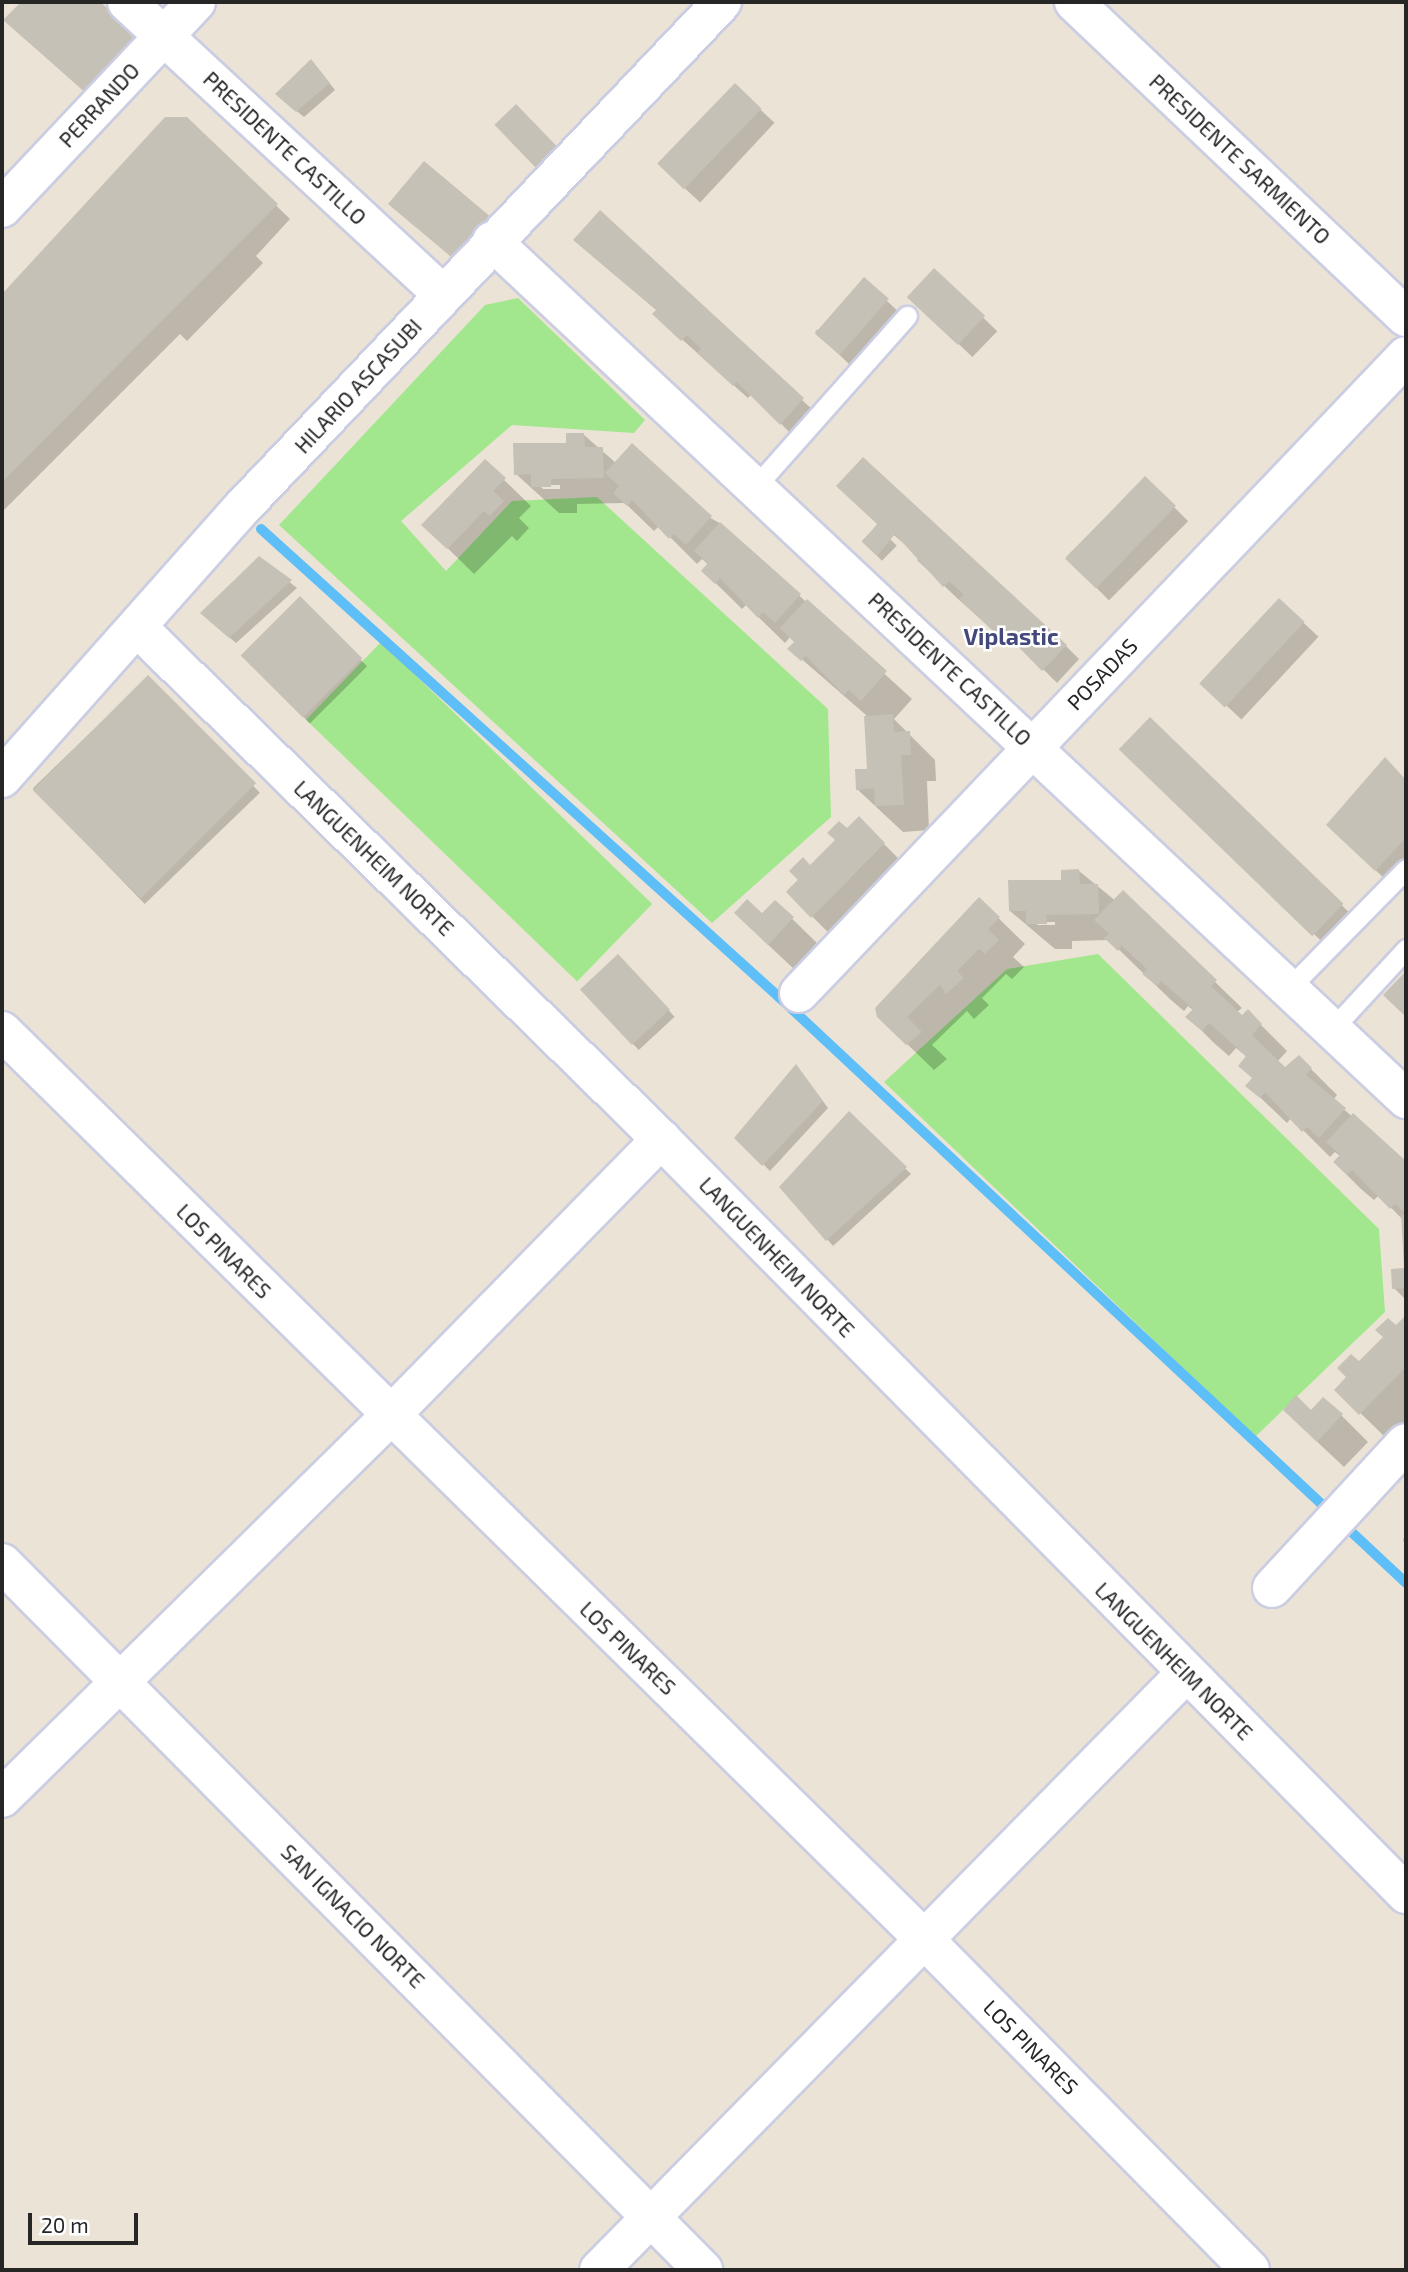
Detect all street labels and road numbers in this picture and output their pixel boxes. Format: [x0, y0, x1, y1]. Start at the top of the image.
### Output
street label: PERRANDO [54, 58, 144, 152]
street label: PRESIDENTE CASTILLO [198, 66, 372, 230]
street label: PRESIDENTE SARMIENTO [1144, 69, 1336, 249]
street label: HILARIO ASCASUBI [289, 314, 427, 458]
street label: PRESIDENTE CASTILLO [863, 587, 1037, 751]
street label: POSADAS [1062, 633, 1142, 715]
street label: LANGUENHEIM NORTE [289, 775, 459, 941]
street label: LANGUENHEIM NORTE [694, 1172, 860, 1342]
street label: LOS PINARES [172, 1199, 276, 1303]
street label: LANGUENHEIM NORTE [1090, 1577, 1258, 1745]
street label: LOS PINARES [575, 1596, 681, 1700]
street label: SAN IGNACIO NORTE [276, 1839, 430, 1993]
street label: LOS PINARES [979, 1995, 1083, 2099]

